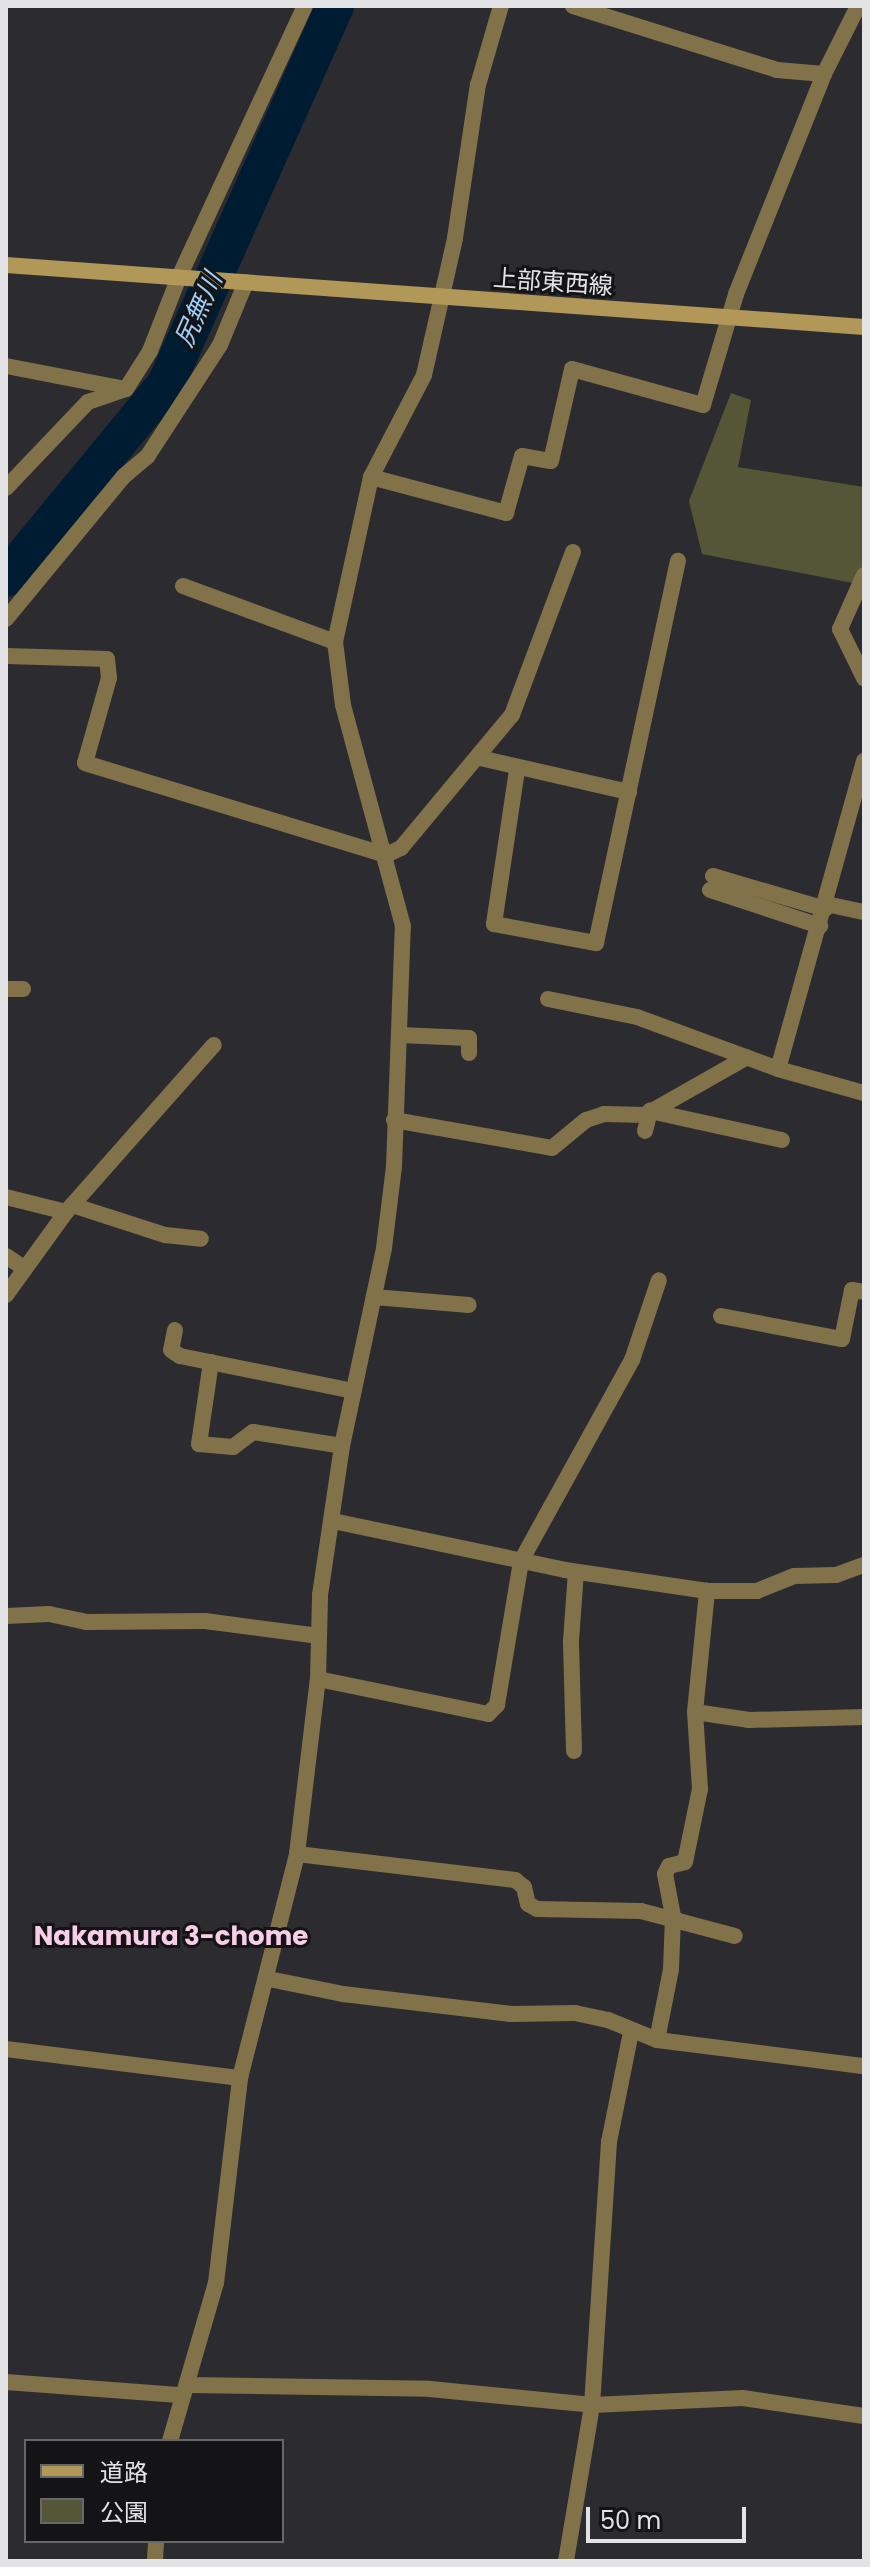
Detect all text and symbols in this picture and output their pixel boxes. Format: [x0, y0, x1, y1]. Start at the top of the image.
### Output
street label: 上部東西線 [492, 263, 614, 301]
water label: 尻無川 [169, 268, 229, 352]
district label: Nakamura 3-chome [34, 1921, 308, 1953]
legend [24, 2439, 284, 2543]
text: 道路 [100, 2456, 148, 2489]
scale bar [590, 2491, 750, 2541]
text: 公園 [100, 2496, 148, 2529]
text: 50 m [600, 2504, 661, 2537]

